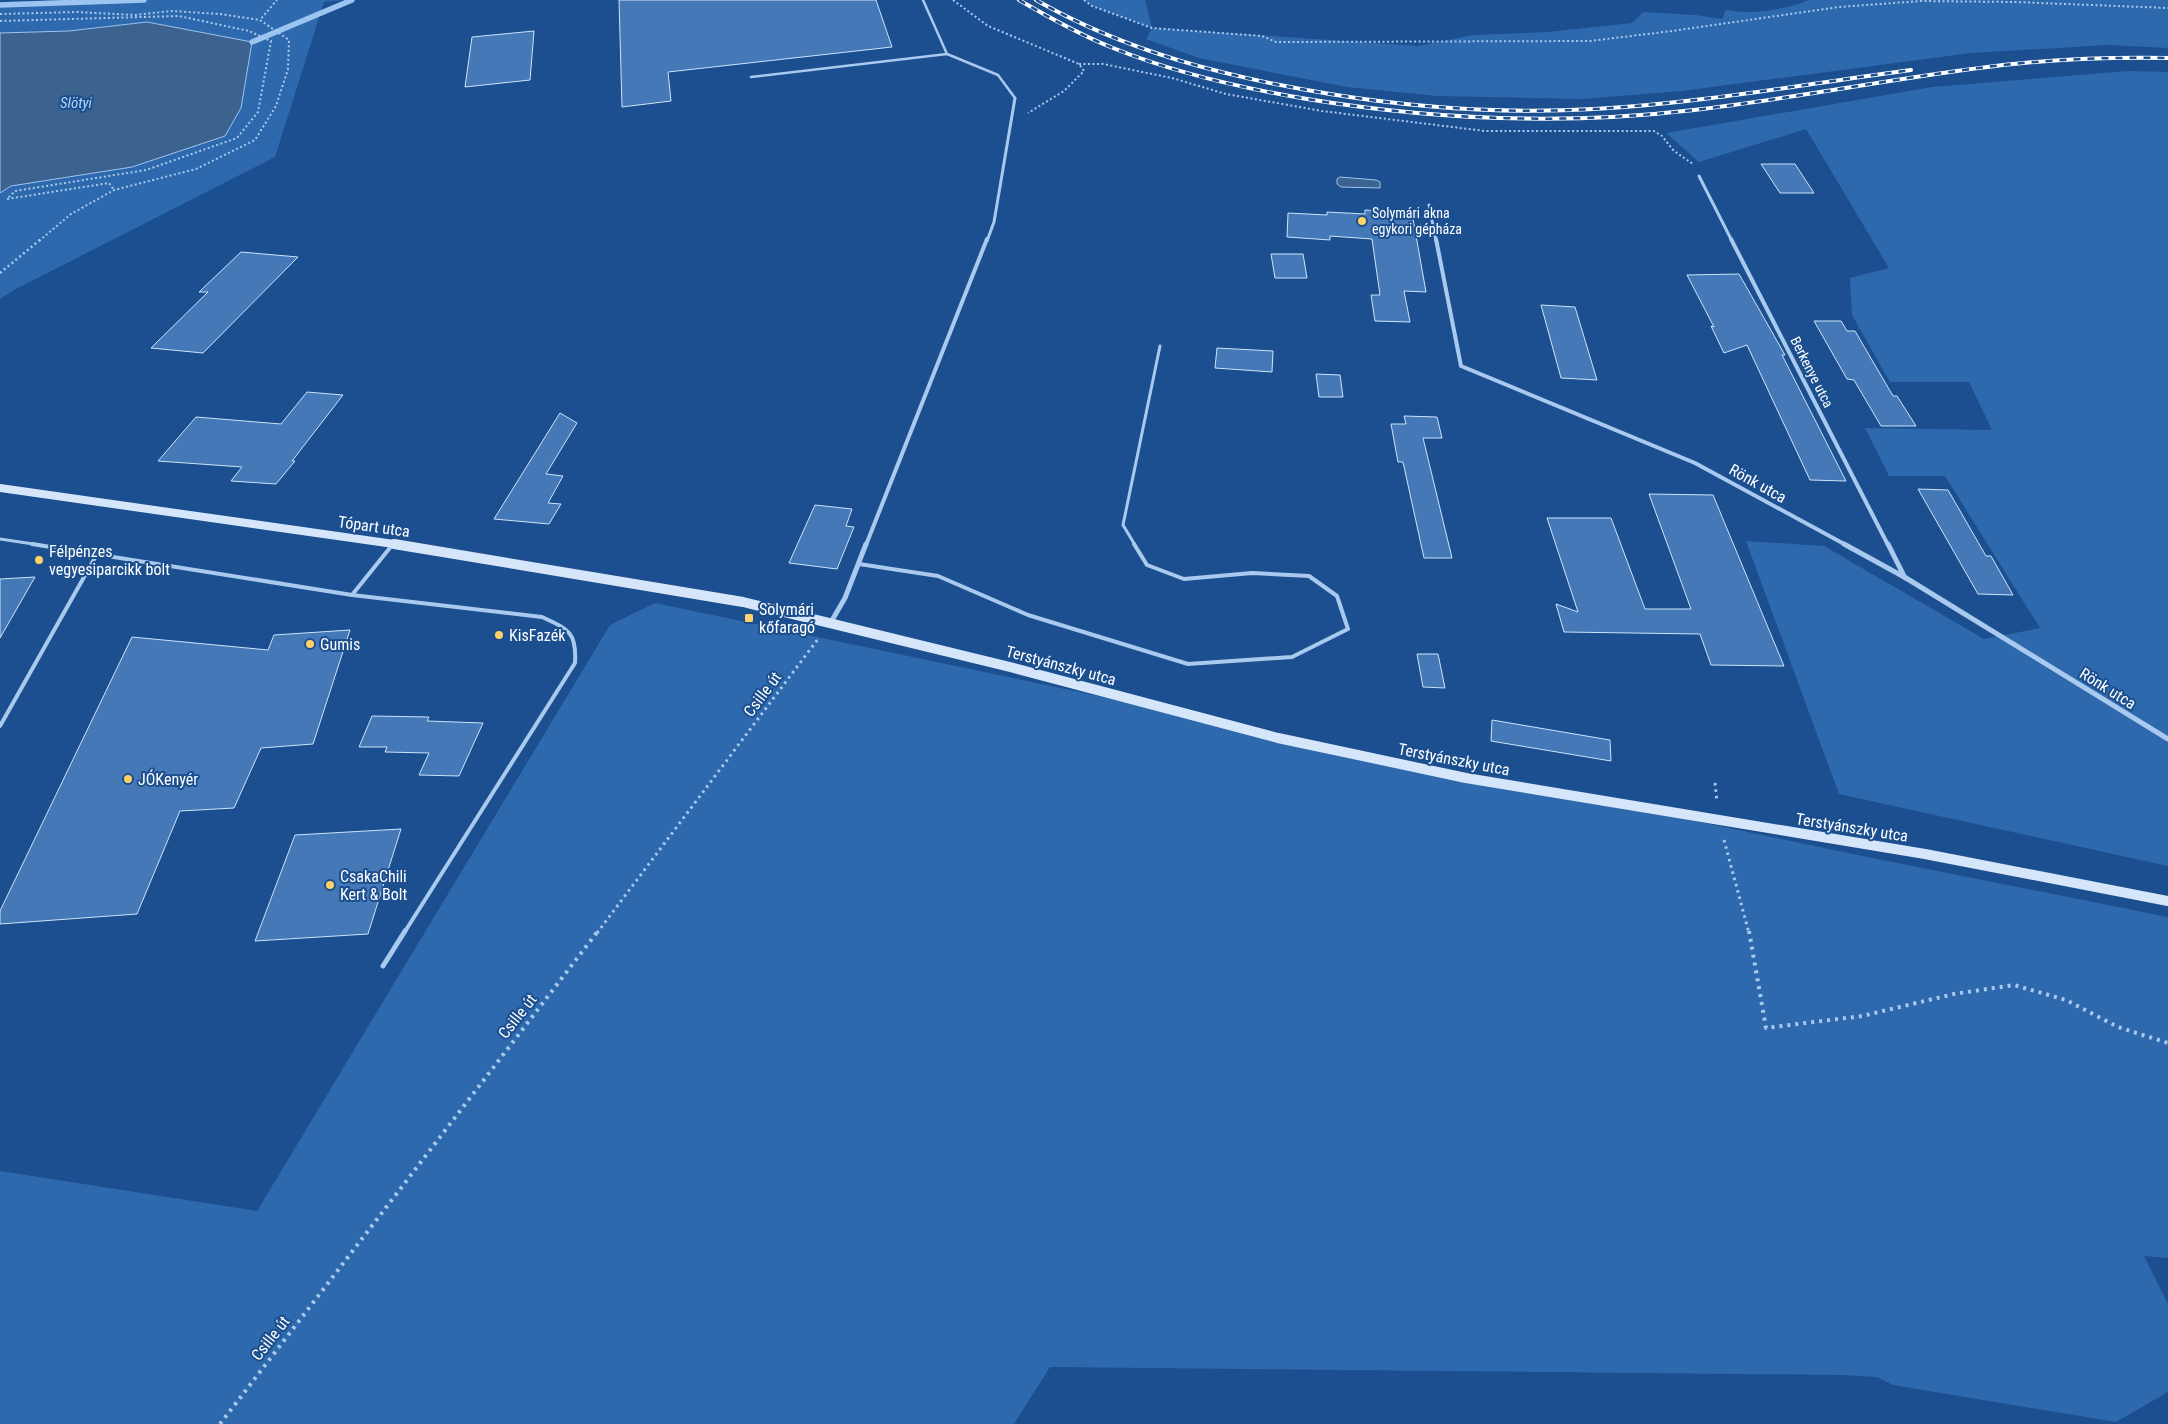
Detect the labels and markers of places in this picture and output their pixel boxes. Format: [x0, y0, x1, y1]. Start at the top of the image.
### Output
place label: Solymári akna egykori gépháza [1372, 205, 1462, 237]
marker: Solymári akna egykori gépháza [1356, 215, 1368, 227]
place label: Félpénzes vegyesiparcikk bolt [49, 542, 170, 579]
marker: Félpénzes vegyesiparcikk bolt [33, 554, 45, 566]
place label: Solymári kőfaragó [759, 600, 815, 637]
marker: Solymári kőfaragó [743, 612, 755, 624]
place label: KisFazék [509, 626, 566, 645]
marker: KisFazék [493, 629, 505, 641]
place label: Gumis [320, 635, 360, 654]
marker: Gumis [304, 638, 316, 650]
place label: JÓKenyér [138, 769, 198, 789]
marker: JÓKenyér [122, 773, 134, 785]
place label: CsakaChili Kert & Bolt [340, 867, 408, 904]
marker: CsakaChili Kert & Bolt [324, 879, 336, 891]

